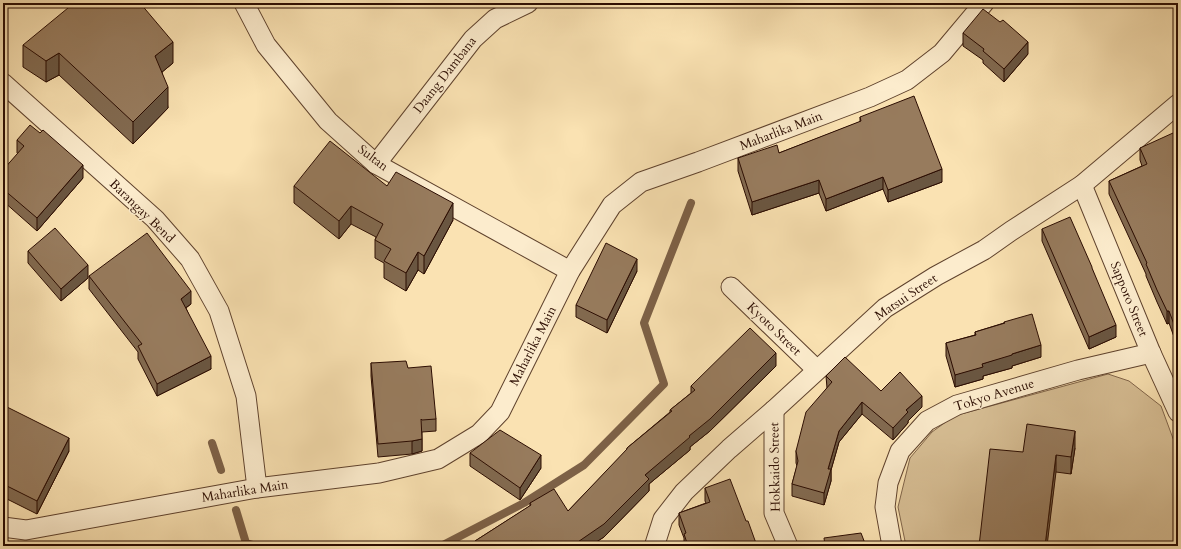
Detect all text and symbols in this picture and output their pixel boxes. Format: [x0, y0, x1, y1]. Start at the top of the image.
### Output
street label: Daang Dambana [409, 33, 481, 117]
street label: Maharlika Main [737, 107, 826, 155]
street label: Sultan [354, 141, 393, 176]
street label: Barangay Bend [105, 175, 179, 247]
street label: Sapporo Street [1106, 259, 1152, 339]
street label: Matsui Street [871, 269, 941, 325]
street label: Kyoto Street [743, 298, 805, 360]
street label: Maharlika Main [505, 302, 561, 389]
street label: Tokyo Avenue [952, 374, 1036, 416]
street label: Hokkaido Street [765, 422, 785, 512]
street label: Maharlika Main [200, 475, 290, 507]

